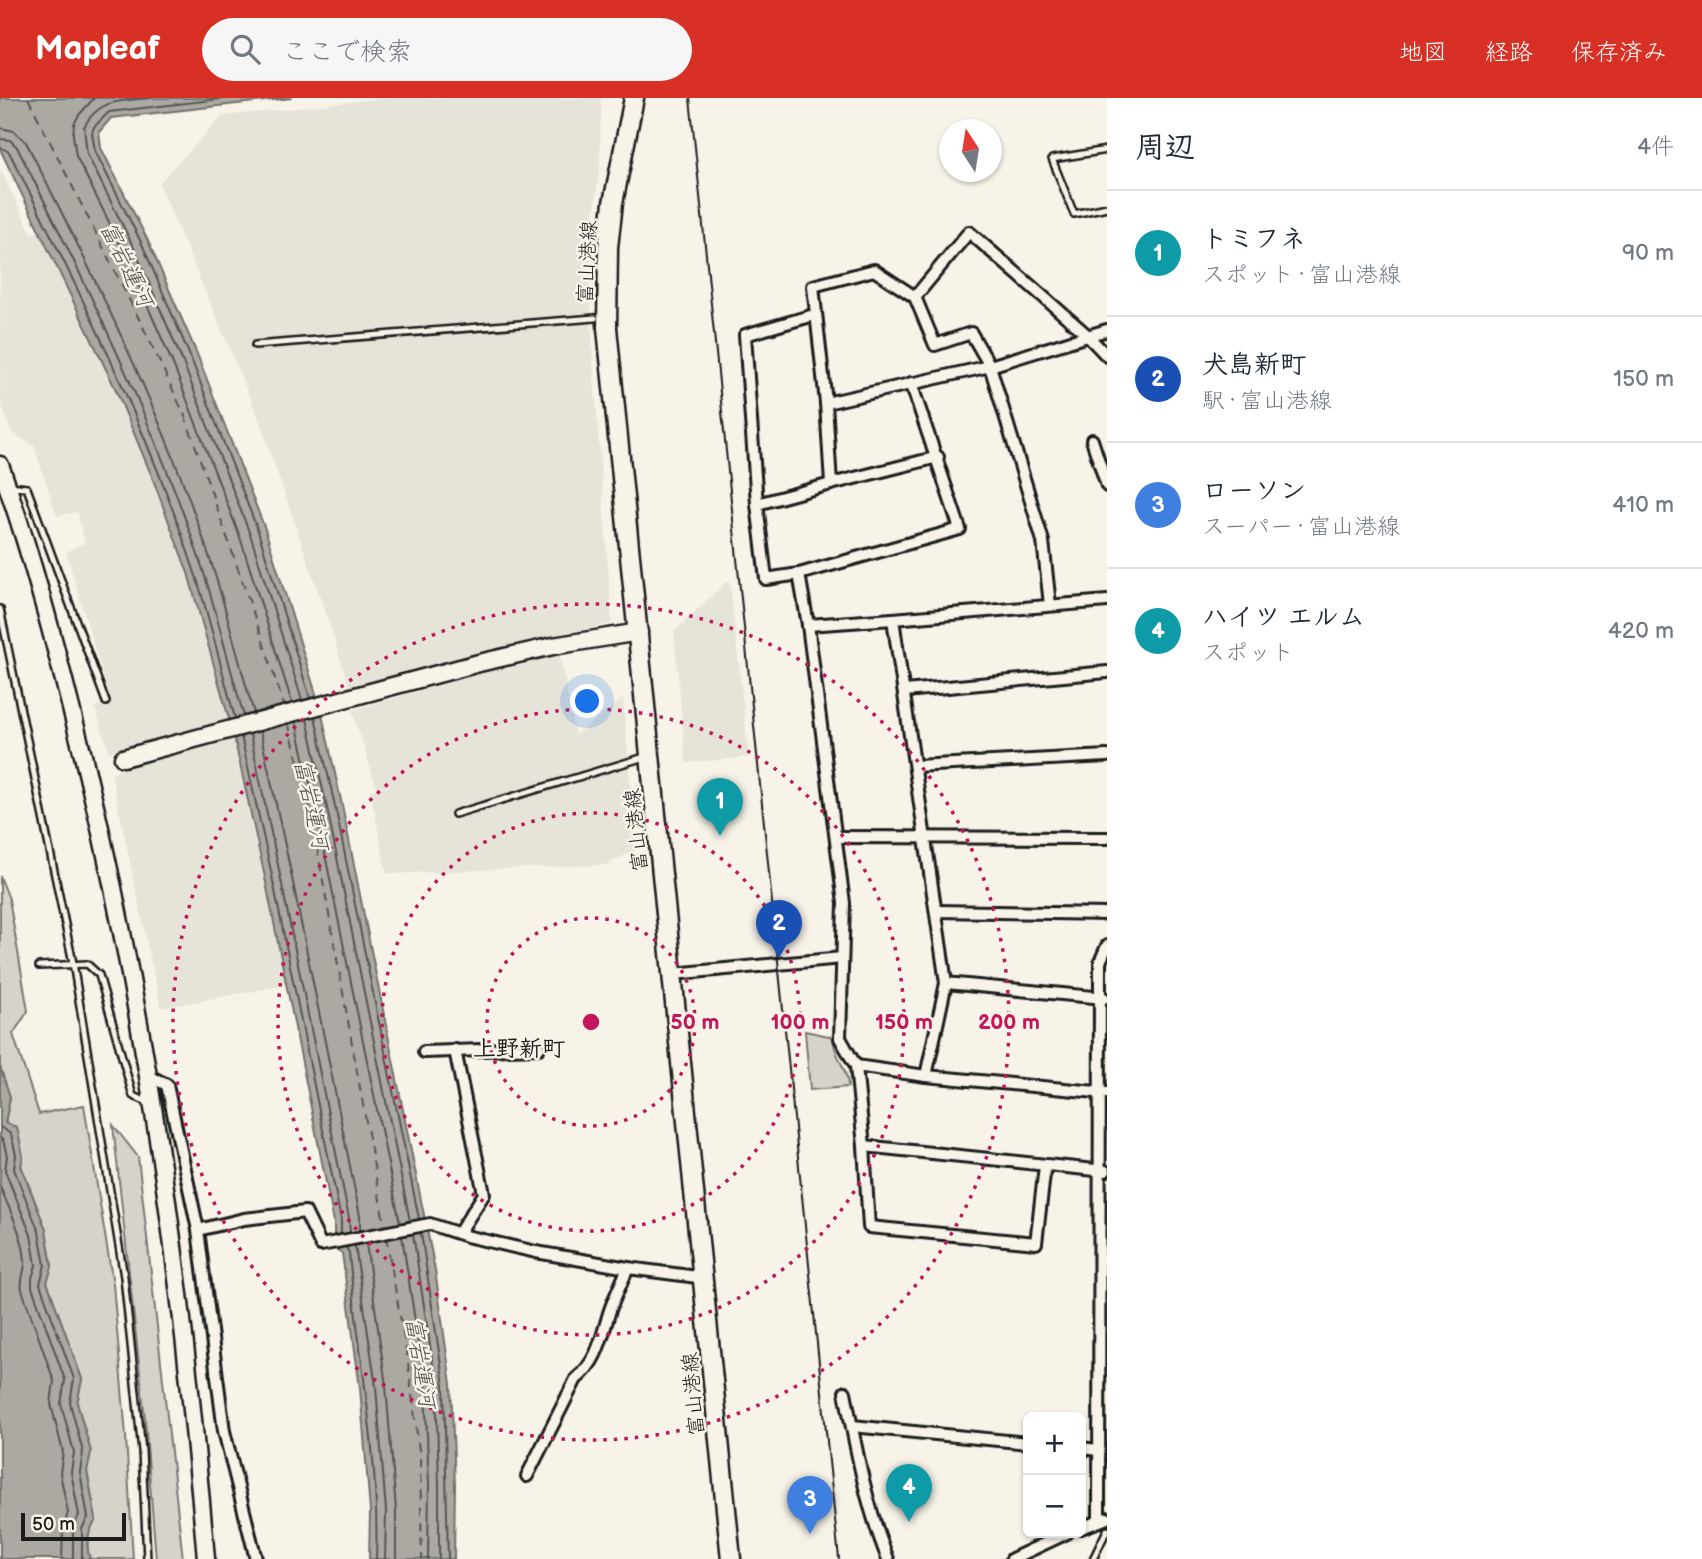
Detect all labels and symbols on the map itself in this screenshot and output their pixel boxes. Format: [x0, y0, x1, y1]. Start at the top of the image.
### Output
north arrow [939, 119, 1002, 182]
water label: 富岩運河 [93, 217, 160, 315]
street label: 富山港線 [573, 219, 602, 305]
your location [570, 684, 604, 718]
water label: 富岩運河 [288, 756, 335, 855]
pin: 1 [697, 778, 743, 836]
street label: 富山港線 [620, 787, 653, 873]
pin: 2 [756, 900, 802, 958]
centre of rings [579, 1010, 603, 1034]
text: 50 m [671, 1010, 719, 1035]
text: 100 m [771, 1010, 829, 1035]
text: 150 m [875, 1010, 933, 1035]
text: 200 m [978, 1010, 1040, 1035]
district label: 上野新町 [473, 1035, 565, 1063]
water label: 富岩運河 [399, 1315, 442, 1413]
street label: 富山港線 [677, 1351, 710, 1437]
pin: 4 [886, 1464, 932, 1522]
pin: 3 [787, 1476, 833, 1534]
scale bar [21, 1510, 126, 1542]

